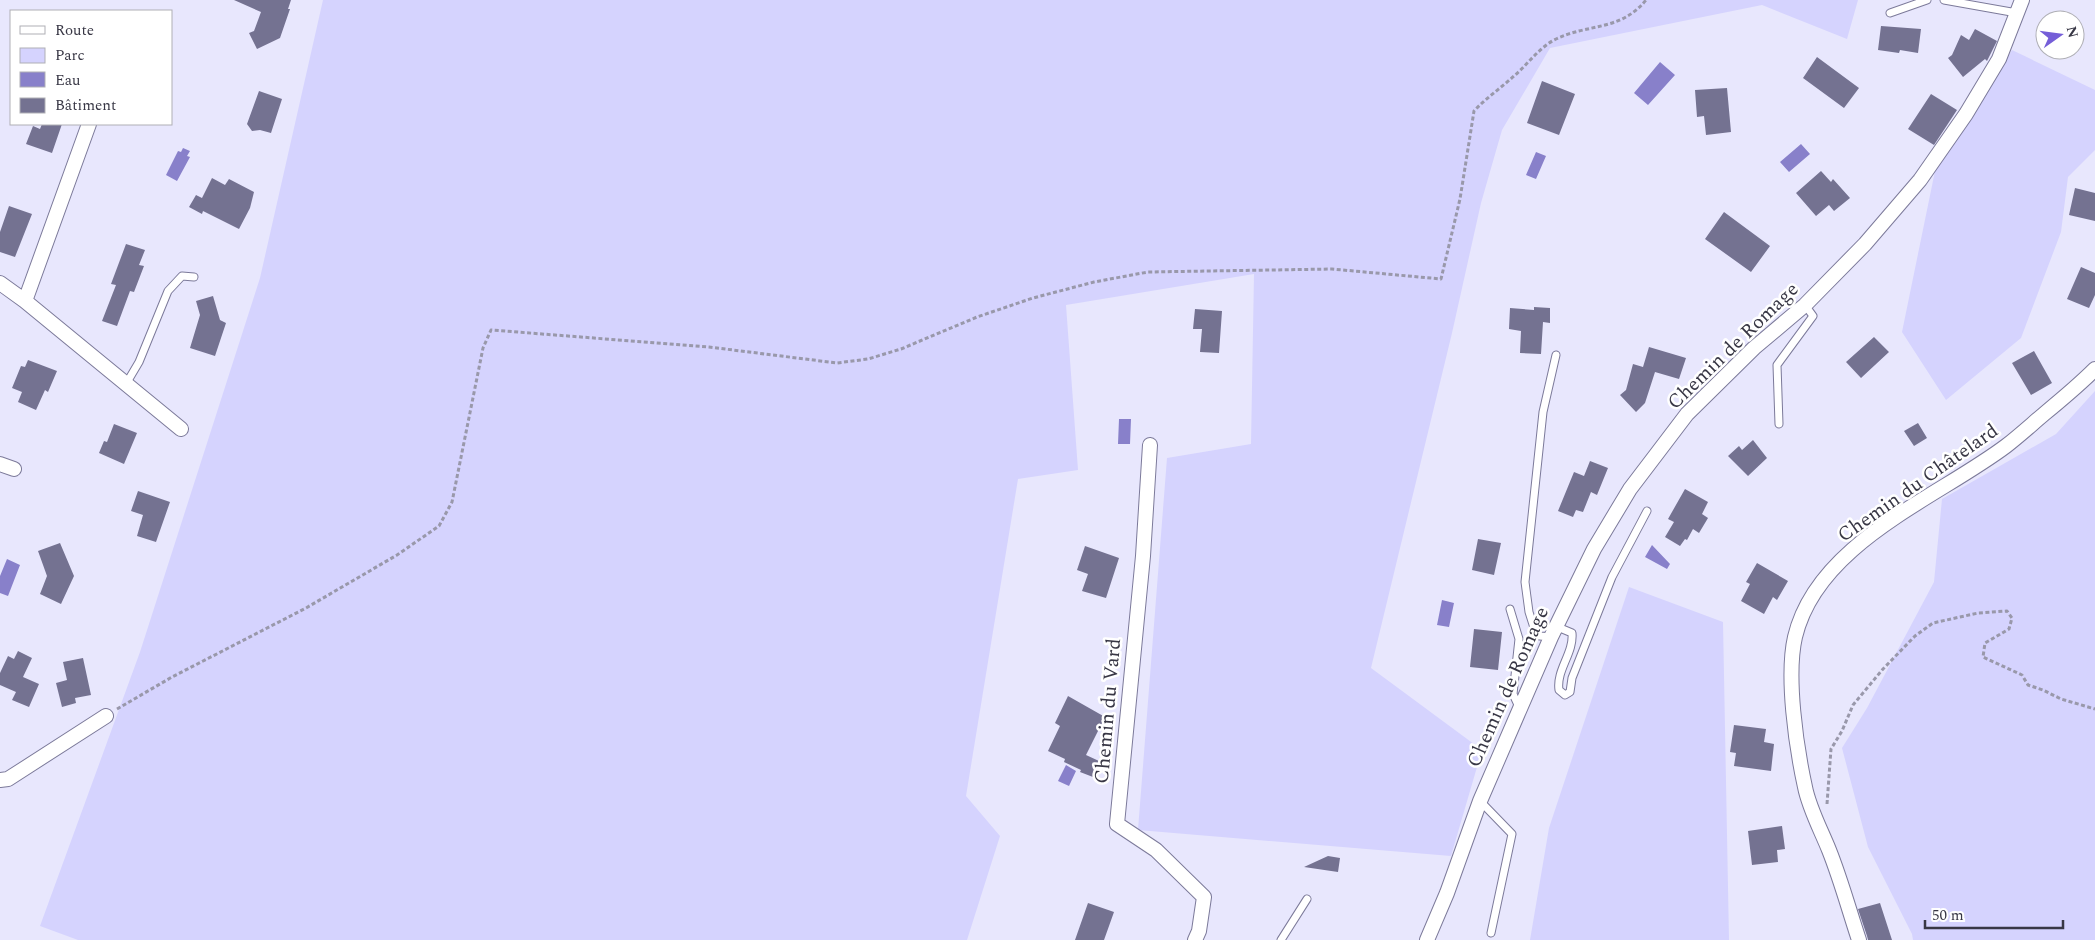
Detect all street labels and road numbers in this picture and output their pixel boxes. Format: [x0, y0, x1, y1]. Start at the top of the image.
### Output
street label: Chemin de Romage [1660, 275, 1806, 417]
street label: Chemin du Châtelard [1831, 416, 2005, 550]
street label: Chemin de Romage [1459, 602, 1557, 772]
street label: Chemin du Vard [1087, 637, 1129, 785]

